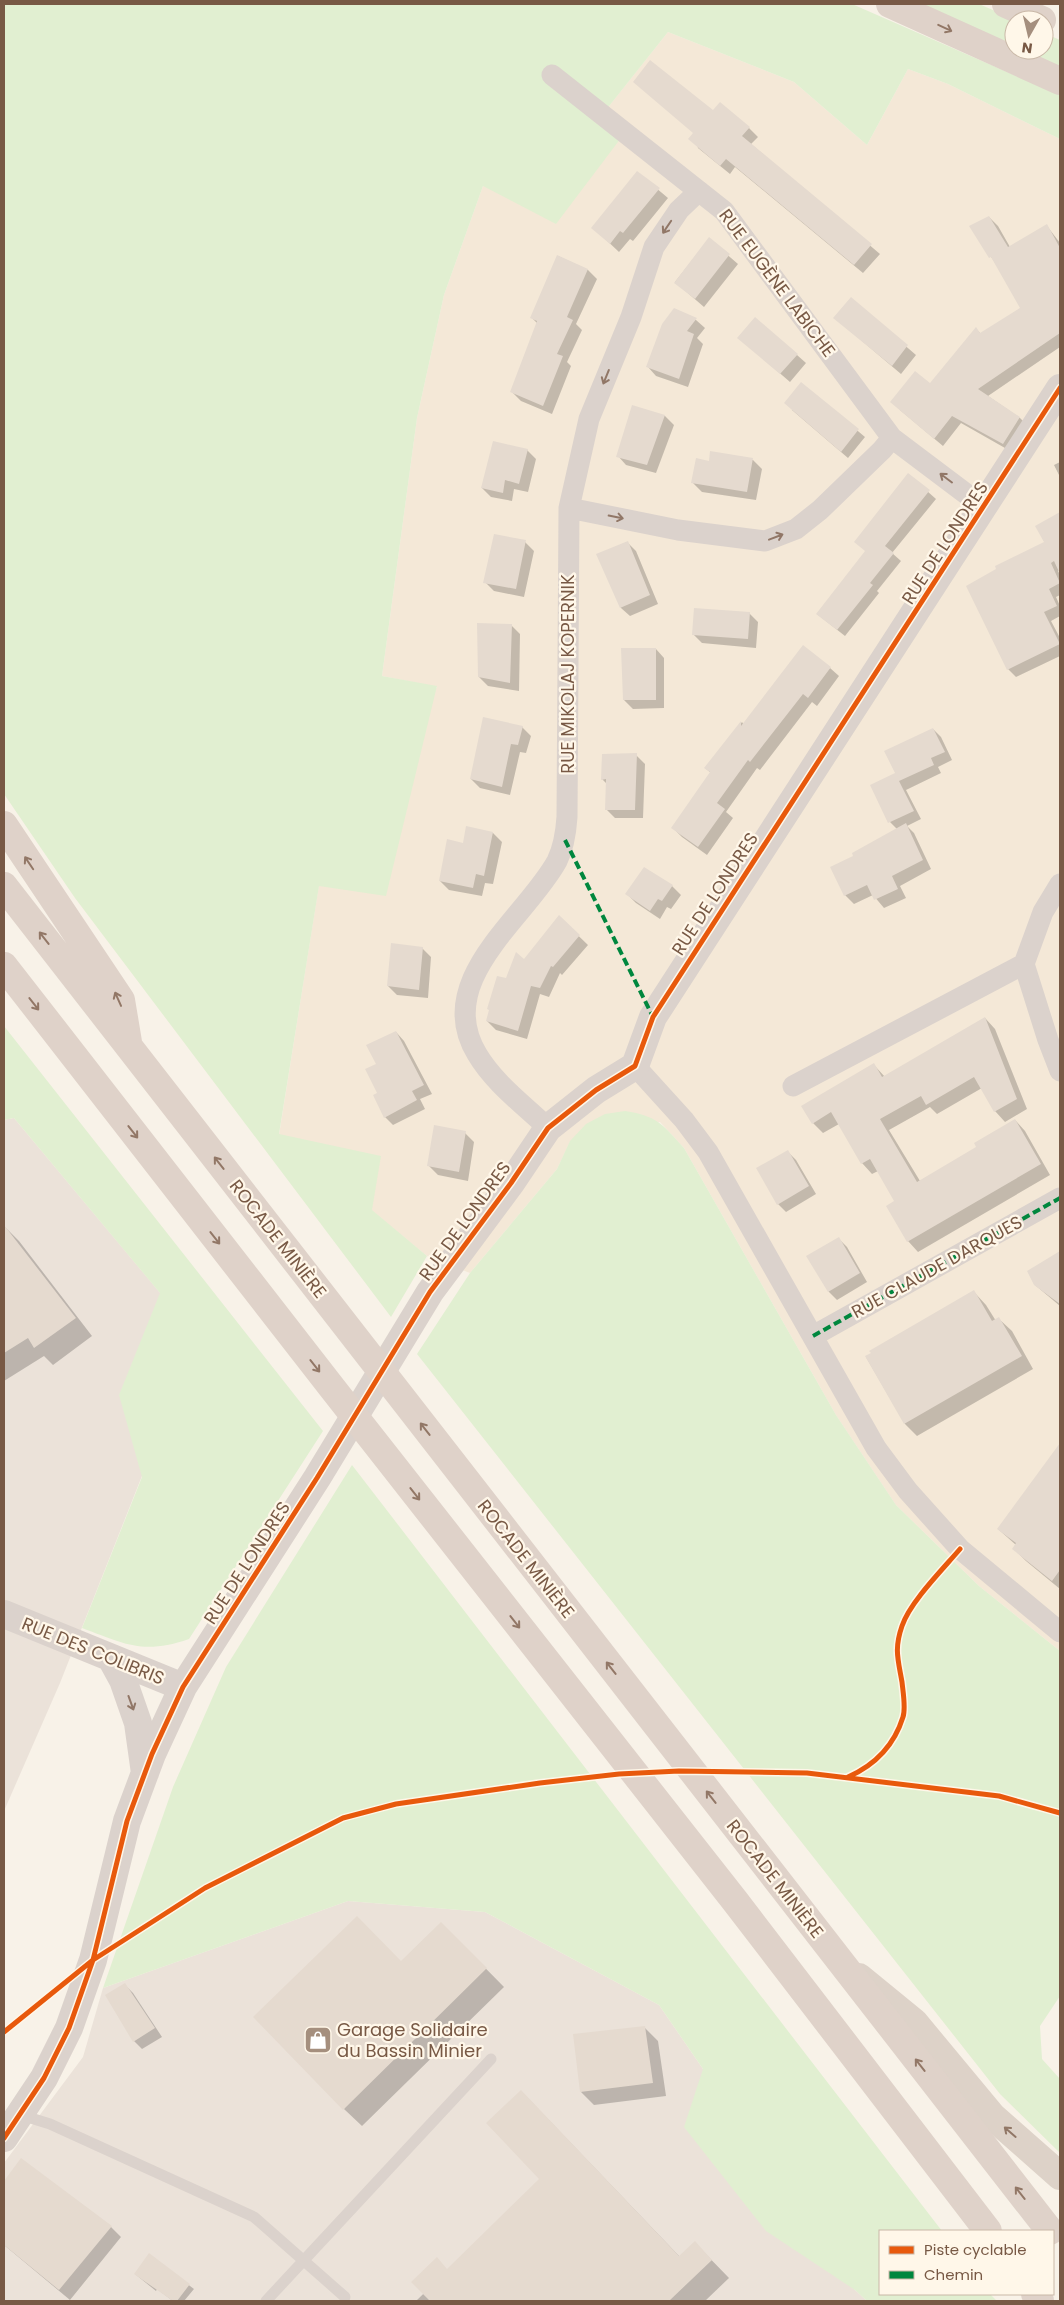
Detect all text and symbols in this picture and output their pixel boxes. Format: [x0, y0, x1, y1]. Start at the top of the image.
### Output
north arrow [1004, 10, 1054, 60]
one-way arrow [937, 24, 952, 34]
text: N [1021, 37, 1034, 59]
street label: RUE EUGÈNE LABICHE [713, 204, 841, 362]
one-way arrow [662, 220, 672, 234]
one-way arrow [601, 369, 611, 384]
one-way arrow [939, 473, 953, 483]
street label: RUE DE LONDRES [895, 476, 994, 609]
one-way arrow [608, 513, 624, 523]
one-way arrow [768, 531, 783, 541]
street label: RUE MIKOLAJ KOPERNIK [555, 574, 580, 774]
street label: RUE DE LONDRES [665, 827, 764, 960]
one-way arrow [24, 856, 34, 870]
one-way arrow [39, 932, 50, 945]
one-way arrow [113, 991, 123, 1006]
one-way arrow [28, 997, 39, 1010]
one-way arrow [128, 1126, 139, 1139]
street label: RUE DE LONDRES [413, 1156, 516, 1285]
one-way arrow [213, 1157, 224, 1170]
street label: ROCADE MINIÈRE [224, 1174, 333, 1303]
street label: RUE CLAUDE DARQUES [847, 1209, 1027, 1324]
one-way arrow [210, 1231, 221, 1244]
one-way arrow [309, 1359, 320, 1372]
one-way arrow [420, 1423, 431, 1436]
one-way arrow [410, 1487, 420, 1501]
street label: ROCADE MINIÈRE [472, 1494, 581, 1623]
street label: RUE DE LONDRES [197, 1496, 296, 1629]
street label: RUE DES COLIBRIS [18, 1611, 168, 1691]
one-way arrow [510, 1615, 521, 1628]
one-way arrow [606, 1661, 616, 1675]
one-way arrow [127, 1694, 136, 1710]
one-way arrow [705, 1791, 716, 1804]
street label: ROCADE MINIÈRE [721, 1814, 830, 1943]
place label: Garage Solidaire du Bassin Minier [337, 2017, 488, 2063]
shop icon: Garage Solidaire du Bassin Minier [303, 2025, 333, 2055]
one-way arrow [915, 2059, 926, 2072]
one-way arrow [1004, 2126, 1017, 2138]
one-way arrow [1015, 2187, 1026, 2200]
legend [879, 2230, 1054, 2295]
text: Piste cyclable [924, 2239, 1027, 2260]
text: Chemin [924, 2264, 983, 2285]

